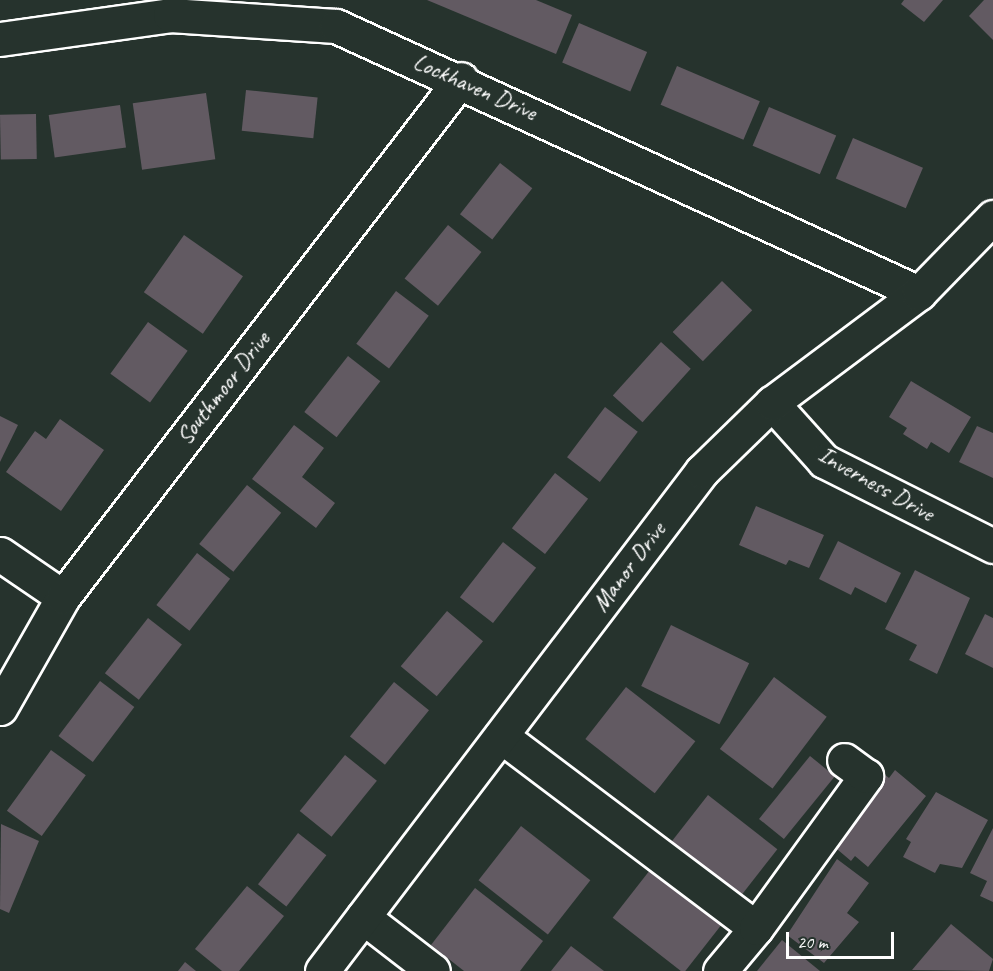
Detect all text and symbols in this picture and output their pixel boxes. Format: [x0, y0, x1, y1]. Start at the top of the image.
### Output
street label: Lockhaven Drive [409, 47, 541, 127]
street label: Southmoor Drive [170, 326, 276, 450]
street label: Inverness Drive [813, 440, 939, 528]
street label: Manor Drive [586, 517, 672, 617]
scale bar [789, 920, 897, 958]
text: 20 m [797, 931, 828, 953]

